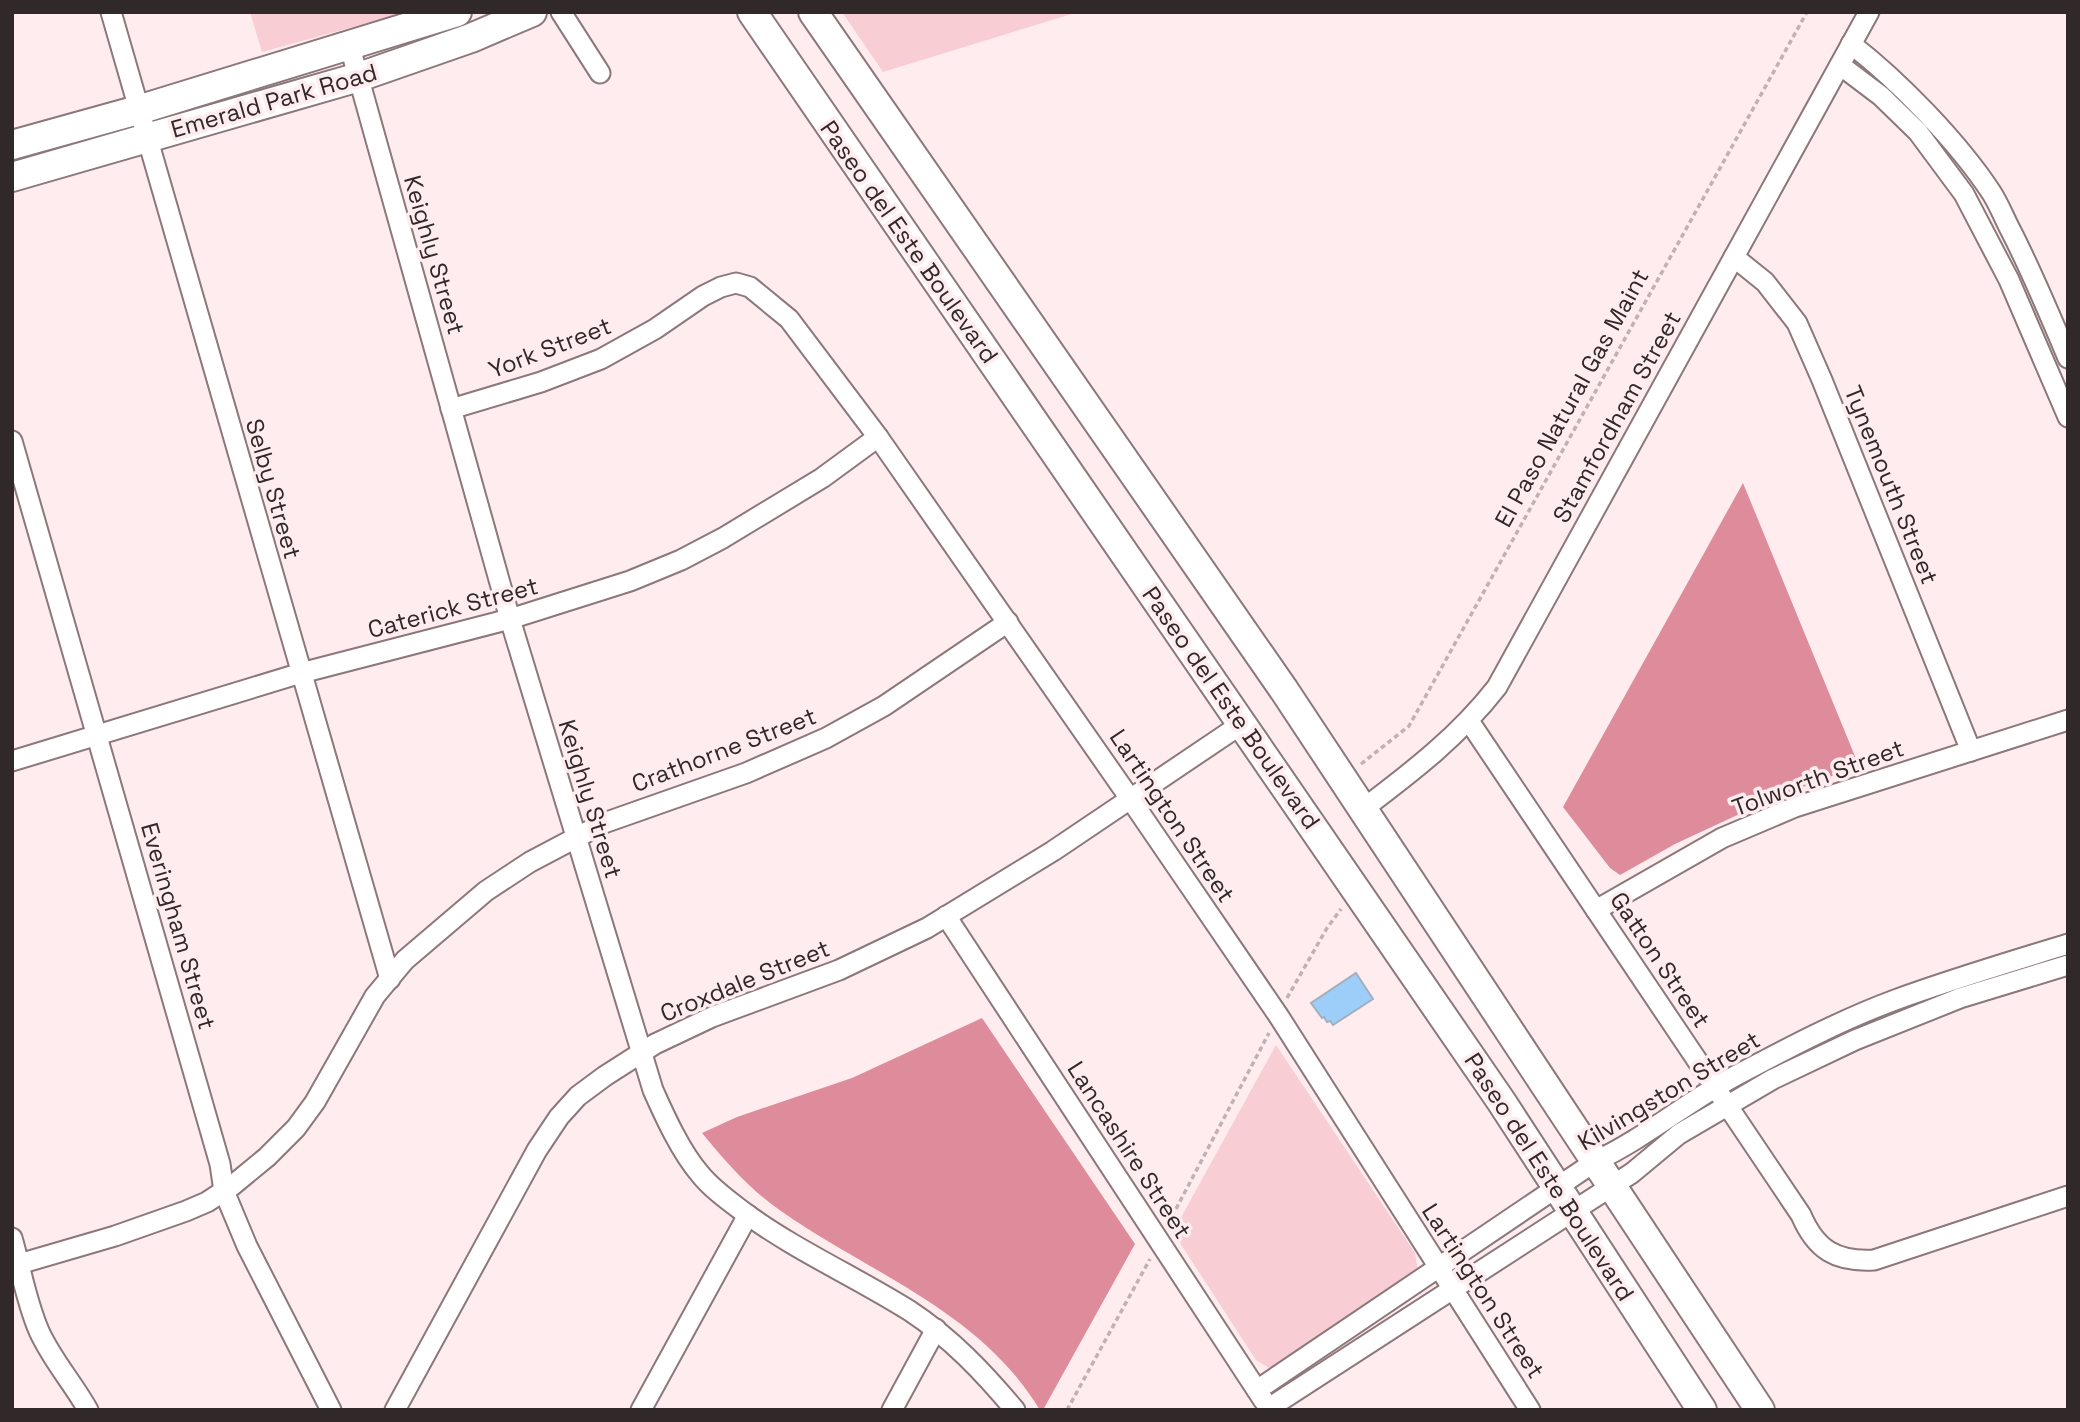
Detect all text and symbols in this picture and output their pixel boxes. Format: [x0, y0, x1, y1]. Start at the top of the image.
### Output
street label: Emerald Park Road [167, 56, 381, 145]
street label: Paseo del Este Boulevard [814, 114, 1005, 369]
street label: Keighly Street [397, 172, 472, 338]
street label: El Paso Natural Gas Maint [1488, 263, 1656, 532]
street label: Stamfordham Street [1545, 305, 1688, 528]
street label: York Street [484, 310, 616, 385]
street label: Tynemouth Street [1838, 381, 1945, 589]
street label: Selby Street [239, 415, 308, 563]
street label: Caterick Street [364, 570, 541, 645]
street label: Paseo del Este Boulevard [1136, 580, 1327, 835]
street label: Crathorne Street [627, 700, 820, 799]
street label: Keighly Street [552, 716, 629, 882]
street label: Lartington Street [1103, 723, 1242, 908]
street label: Tolworth Street [1728, 732, 1908, 823]
street label: Everingham Street [134, 819, 223, 1033]
street label: Gatton Street [1604, 886, 1717, 1034]
street label: Croxdale Street [655, 932, 834, 1029]
street label: Kilvingston Street [1572, 1024, 1766, 1157]
street label: Paseo del Este Boulevard [1458, 1047, 1641, 1307]
street label: Lancashire Street [1061, 1055, 1198, 1244]
street label: Lartington Street [1415, 1197, 1552, 1384]

